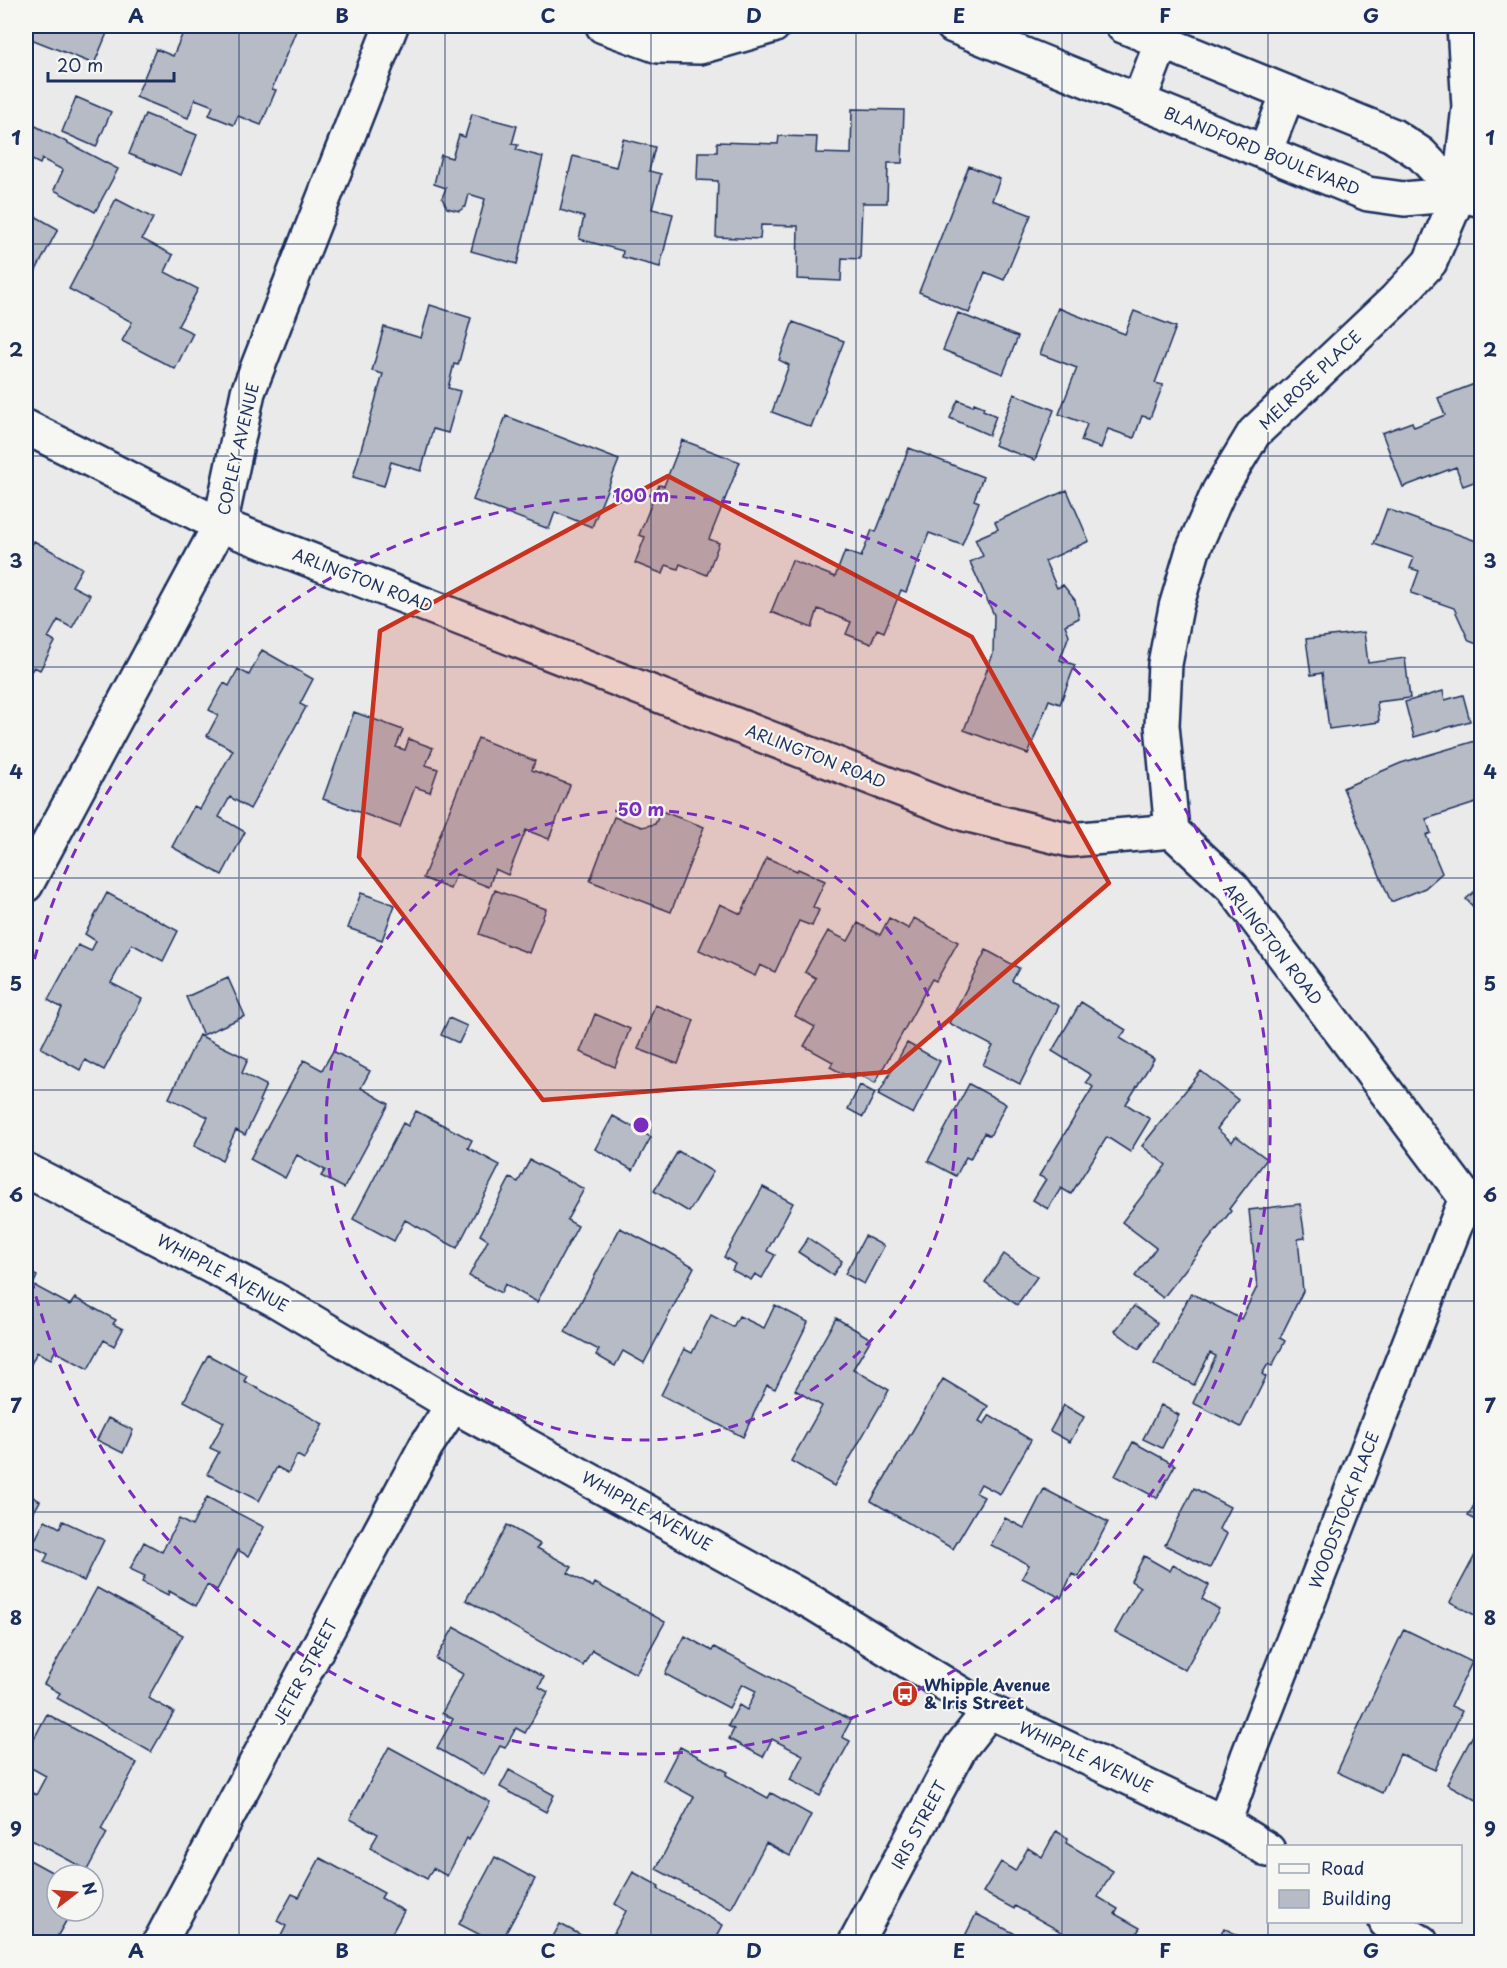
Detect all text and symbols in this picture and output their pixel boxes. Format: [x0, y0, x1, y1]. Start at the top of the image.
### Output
text: A [128, 0, 144, 30]
text: B [335, 0, 349, 30]
text: C [540, 0, 556, 30]
text: D [746, 0, 762, 30]
text: E [953, 0, 965, 30]
text: F [1159, 0, 1171, 30]
text: G [1363, 0, 1379, 30]
scale bar [48, 45, 174, 83]
text: 20 m [57, 51, 103, 78]
street label: BLANDFORD BOULEVARD [1161, 100, 1364, 200]
text: 1 [11, 122, 21, 152]
text: 1 [1485, 122, 1495, 152]
street label: MELROSE PLACE [1253, 324, 1366, 435]
text: 2 [9, 334, 23, 364]
text: 2 [1483, 334, 1497, 364]
street label: COPLEY AVENUE [210, 380, 264, 517]
text: 100 m [613, 481, 669, 508]
street label: ARLINGTON ROAD [290, 541, 437, 617]
text: 3 [9, 545, 23, 575]
text: 3 [1483, 545, 1497, 575]
street label: ARLINGTON ROAD [743, 717, 890, 793]
text: 4 [9, 756, 23, 786]
text: 4 [1483, 756, 1497, 786]
text: 50 m [618, 795, 664, 822]
street label: ARLINGTON ROAD [1219, 877, 1329, 1009]
text: 5 [10, 968, 22, 998]
text: 5 [1484, 968, 1496, 998]
centre of rings [631, 1115, 651, 1135]
text: 6 [9, 1179, 23, 1209]
text: 6 [1483, 1179, 1497, 1209]
street label: WHIPPLE AVENUE [153, 1227, 293, 1317]
text: 7 [10, 1390, 22, 1420]
text: 7 [1484, 1390, 1496, 1420]
street label: WOODSTOCK PLACE [1302, 1427, 1384, 1592]
street label: WHIPPLE AVENUE [578, 1464, 717, 1556]
text: 8 [10, 1602, 22, 1632]
text: 8 [1484, 1602, 1496, 1632]
street label: JETER STREET [266, 1614, 342, 1729]
place label: Whipple Avenue & Iris Street [924, 1672, 1051, 1714]
bus stop icon: Whipple Avenue & Iris Street [890, 1679, 920, 1709]
street label: WHIPPLE AVENUE [1015, 1714, 1158, 1798]
street label: IRIS STREET [885, 1776, 952, 1873]
text: 9 [10, 1813, 22, 1843]
text: 9 [1484, 1813, 1496, 1843]
legend [1267, 1845, 1462, 1923]
text: Road [1321, 1854, 1365, 1881]
north arrow [45, 1863, 105, 1923]
text: N [77, 1879, 104, 1898]
text: Building [1321, 1884, 1391, 1911]
text: A [128, 1935, 144, 1965]
text: B [335, 1935, 349, 1965]
text: C [540, 1935, 556, 1965]
text: D [746, 1935, 762, 1965]
text: E [953, 1935, 965, 1965]
text: F [1159, 1935, 1171, 1965]
text: G [1363, 1935, 1379, 1965]

